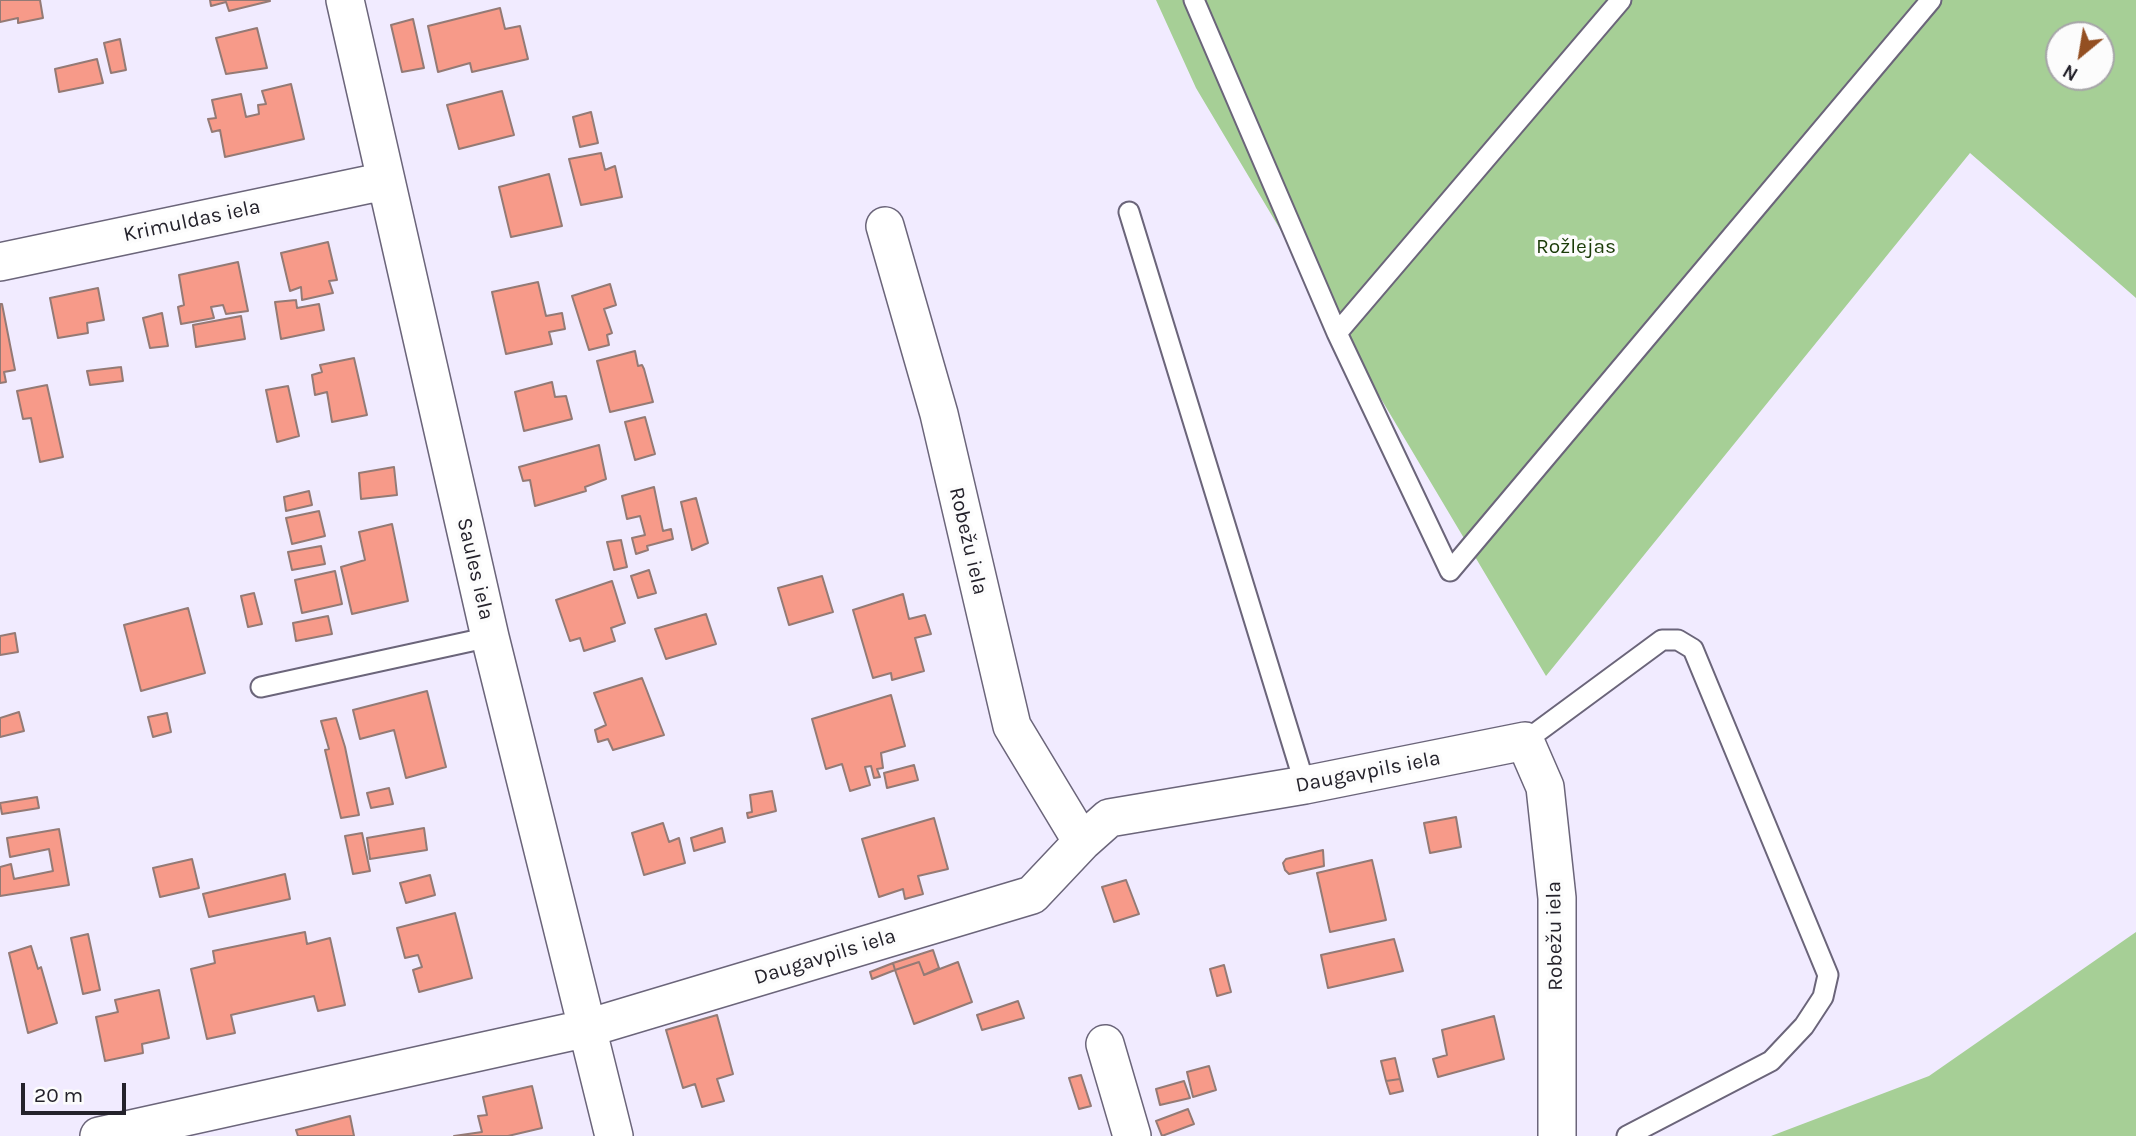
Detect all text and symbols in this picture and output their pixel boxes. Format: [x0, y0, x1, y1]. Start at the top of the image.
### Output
north arrow [2045, 21, 2115, 91]
text: N [2059, 60, 2082, 85]
street label: Krimuldas iela [121, 194, 263, 248]
park label: Rožlejas [1536, 234, 1616, 260]
street label: Robežu iela [943, 485, 993, 597]
street label: Saules iela [451, 515, 499, 623]
street label: Daugavpils iela [1293, 746, 1443, 798]
street label: Robežu iela [1541, 881, 1569, 991]
street label: Daugavpils iela [751, 923, 899, 991]
scale bar [24, 1070, 130, 1114]
text: 20 m [34, 1083, 83, 1107]

